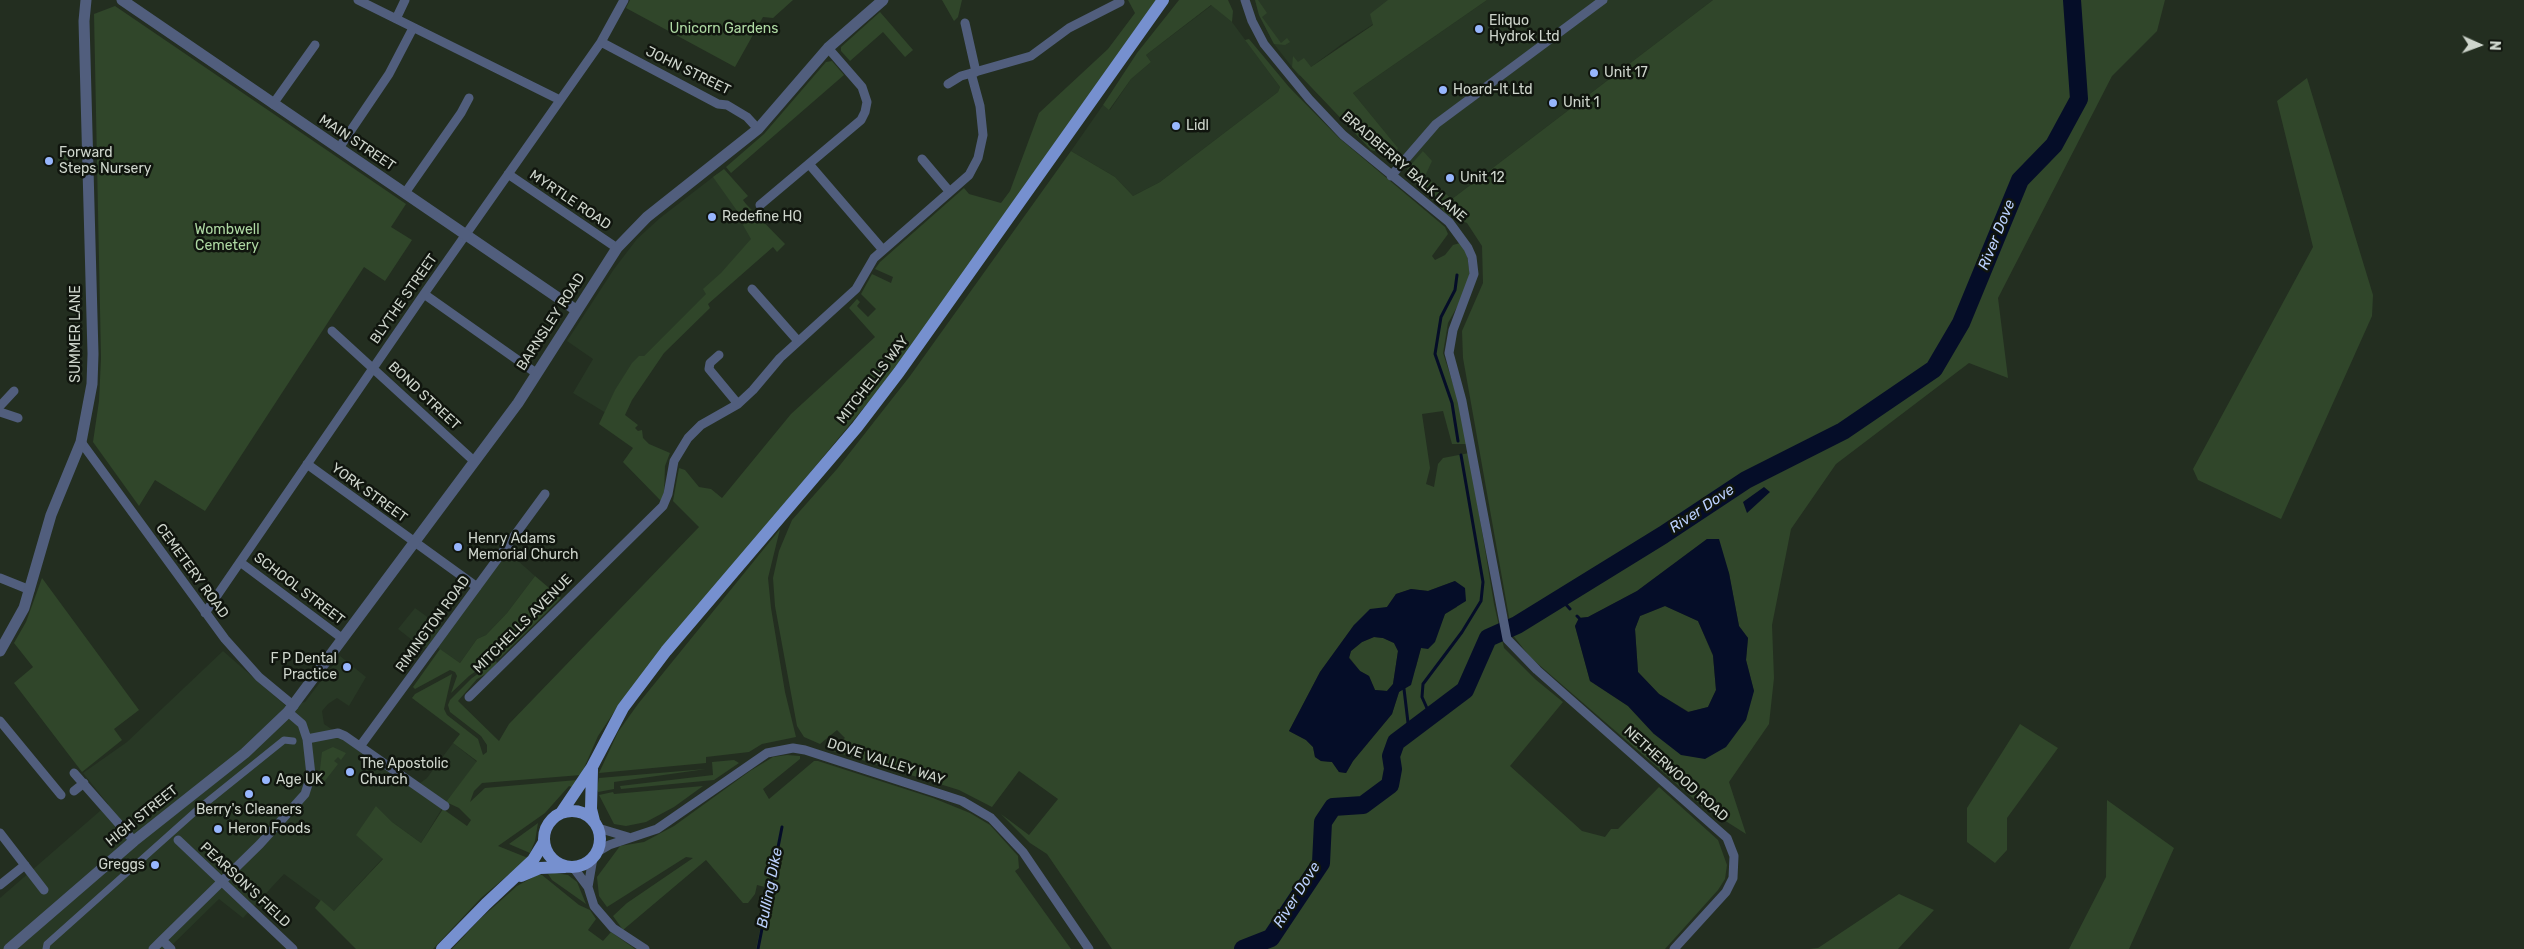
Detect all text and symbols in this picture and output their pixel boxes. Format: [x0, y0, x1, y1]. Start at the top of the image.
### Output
place label: Eliquo Hydrok Ltd [1489, 13, 1560, 46]
north arrow [2454, 20, 2504, 70]
park label: Unicorn Gardens [670, 21, 778, 37]
marker: Eliquo Hydrok Ltd [1473, 23, 1485, 35]
text: N [2486, 40, 2503, 51]
street label: JOHN STREET [643, 43, 733, 99]
place label: Unit 17 [1604, 65, 1648, 81]
marker: Unit 17 [1588, 67, 1600, 79]
place label: Hoard-It Ltd [1453, 82, 1533, 98]
marker: Hoard-It Ltd [1437, 84, 1449, 96]
place label: Unit 1 [1563, 95, 1600, 111]
marker: Unit 1 [1547, 97, 1559, 109]
street label: BRADBERRY BALK LANE [1338, 108, 1470, 226]
street label: MAIN STREET [316, 111, 398, 175]
place label: Lidl [1186, 118, 1209, 134]
marker: Lidl [1170, 120, 1182, 132]
place label: Forward Steps Nursery [59, 145, 151, 178]
marker: Forward Steps Nursery [43, 155, 55, 167]
street label: MYRTLE ROAD [526, 167, 614, 233]
place label: Unit 12 [1460, 170, 1505, 186]
marker: Unit 12 [1444, 172, 1456, 184]
water label: River Dove [1975, 197, 2019, 273]
place label: Redefine HQ [722, 209, 802, 225]
marker: Redefine HQ [706, 211, 718, 223]
park label: Wombwell Cemetery [194, 222, 260, 254]
street label: BLYTHE STREET [367, 251, 441, 347]
street label: BARNSLEY ROAD [513, 270, 589, 374]
street label: SUMMER LANE [68, 285, 84, 383]
street label: MITCHELLS WAY [834, 333, 912, 427]
street label: BOND STREET [384, 358, 464, 434]
street label: YORK STREET [328, 460, 410, 526]
water label: River Dove [1666, 481, 1738, 537]
street label: CEMETERY ROAD [152, 520, 232, 622]
place label: Henry Adams Memorial Church [468, 531, 578, 564]
marker: Henry Adams Memorial Church [452, 541, 464, 553]
street label: SCHOOL STREET [250, 549, 348, 629]
street label: MITCHELLS AVENUE [470, 571, 576, 677]
street label: RIMINGTON ROAD [392, 573, 474, 675]
place label: F P Dental Practice [271, 651, 337, 684]
marker: F P Dental Practice [341, 661, 353, 673]
street label: NETHERWOOD ROAD [1620, 723, 1732, 825]
street label: DOVE VALLEY WAY [825, 735, 947, 789]
place label: The Apostolic Church [360, 756, 449, 789]
marker: The Apostolic Church [344, 766, 356, 778]
place label: Age UK [276, 772, 323, 788]
marker: Age UK [260, 774, 272, 786]
street label: HIGH STREET [103, 782, 181, 850]
marker: Berry's Cleaners [243, 788, 255, 800]
place label: Berry's Cleaners [196, 802, 302, 818]
place label: Heron Foods [228, 821, 311, 837]
marker: Heron Foods [212, 823, 224, 835]
street label: PEARSON'S FIELD [196, 839, 294, 931]
water label: Bulling Dike [753, 846, 787, 930]
place label: Greggs [99, 857, 145, 873]
marker: Greggs [149, 859, 161, 871]
water label: River Dove [1270, 859, 1324, 931]

